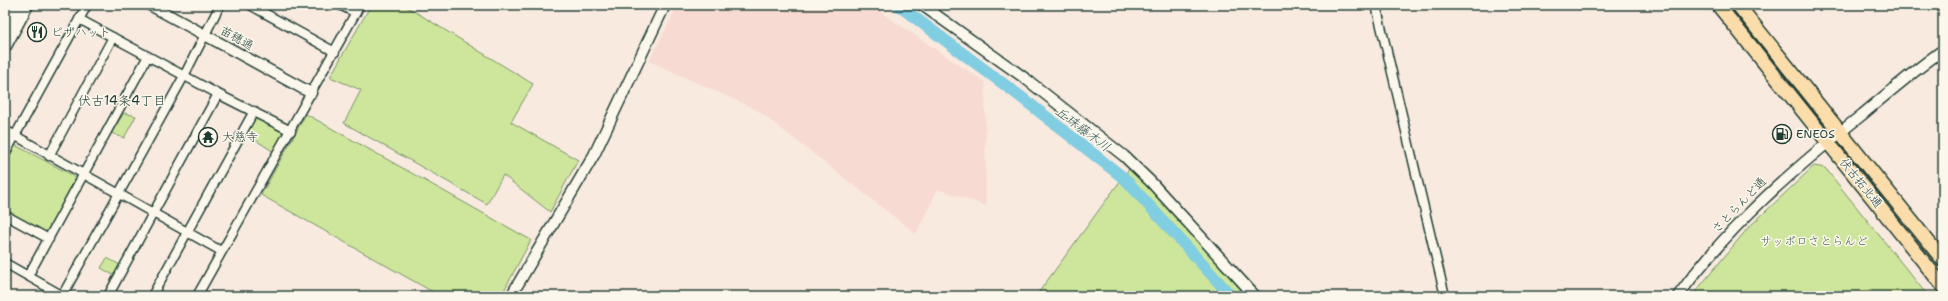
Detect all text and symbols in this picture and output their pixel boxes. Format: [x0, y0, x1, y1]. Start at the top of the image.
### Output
restaurant icon: ピザハット [26, 21, 48, 43]
street label: 苗穂通 [217, 22, 257, 54]
place label: ピザハット [51, 24, 111, 40]
district label: 伏古14条4丁目 [78, 92, 166, 109]
water label: 丘珠藤木川 [1052, 103, 1114, 155]
fuel station icon: ENEOS [1771, 123, 1793, 145]
temple icon: 大慈寺 [197, 126, 219, 148]
place label: ENEOS [1796, 126, 1835, 142]
place label: 大慈寺 [222, 129, 258, 145]
street label: 伏古拓北通 [1836, 155, 1886, 211]
street label: さとらんど通 [1708, 174, 1770, 236]
park label: サッポロさとらんど [1760, 233, 1868, 249]

